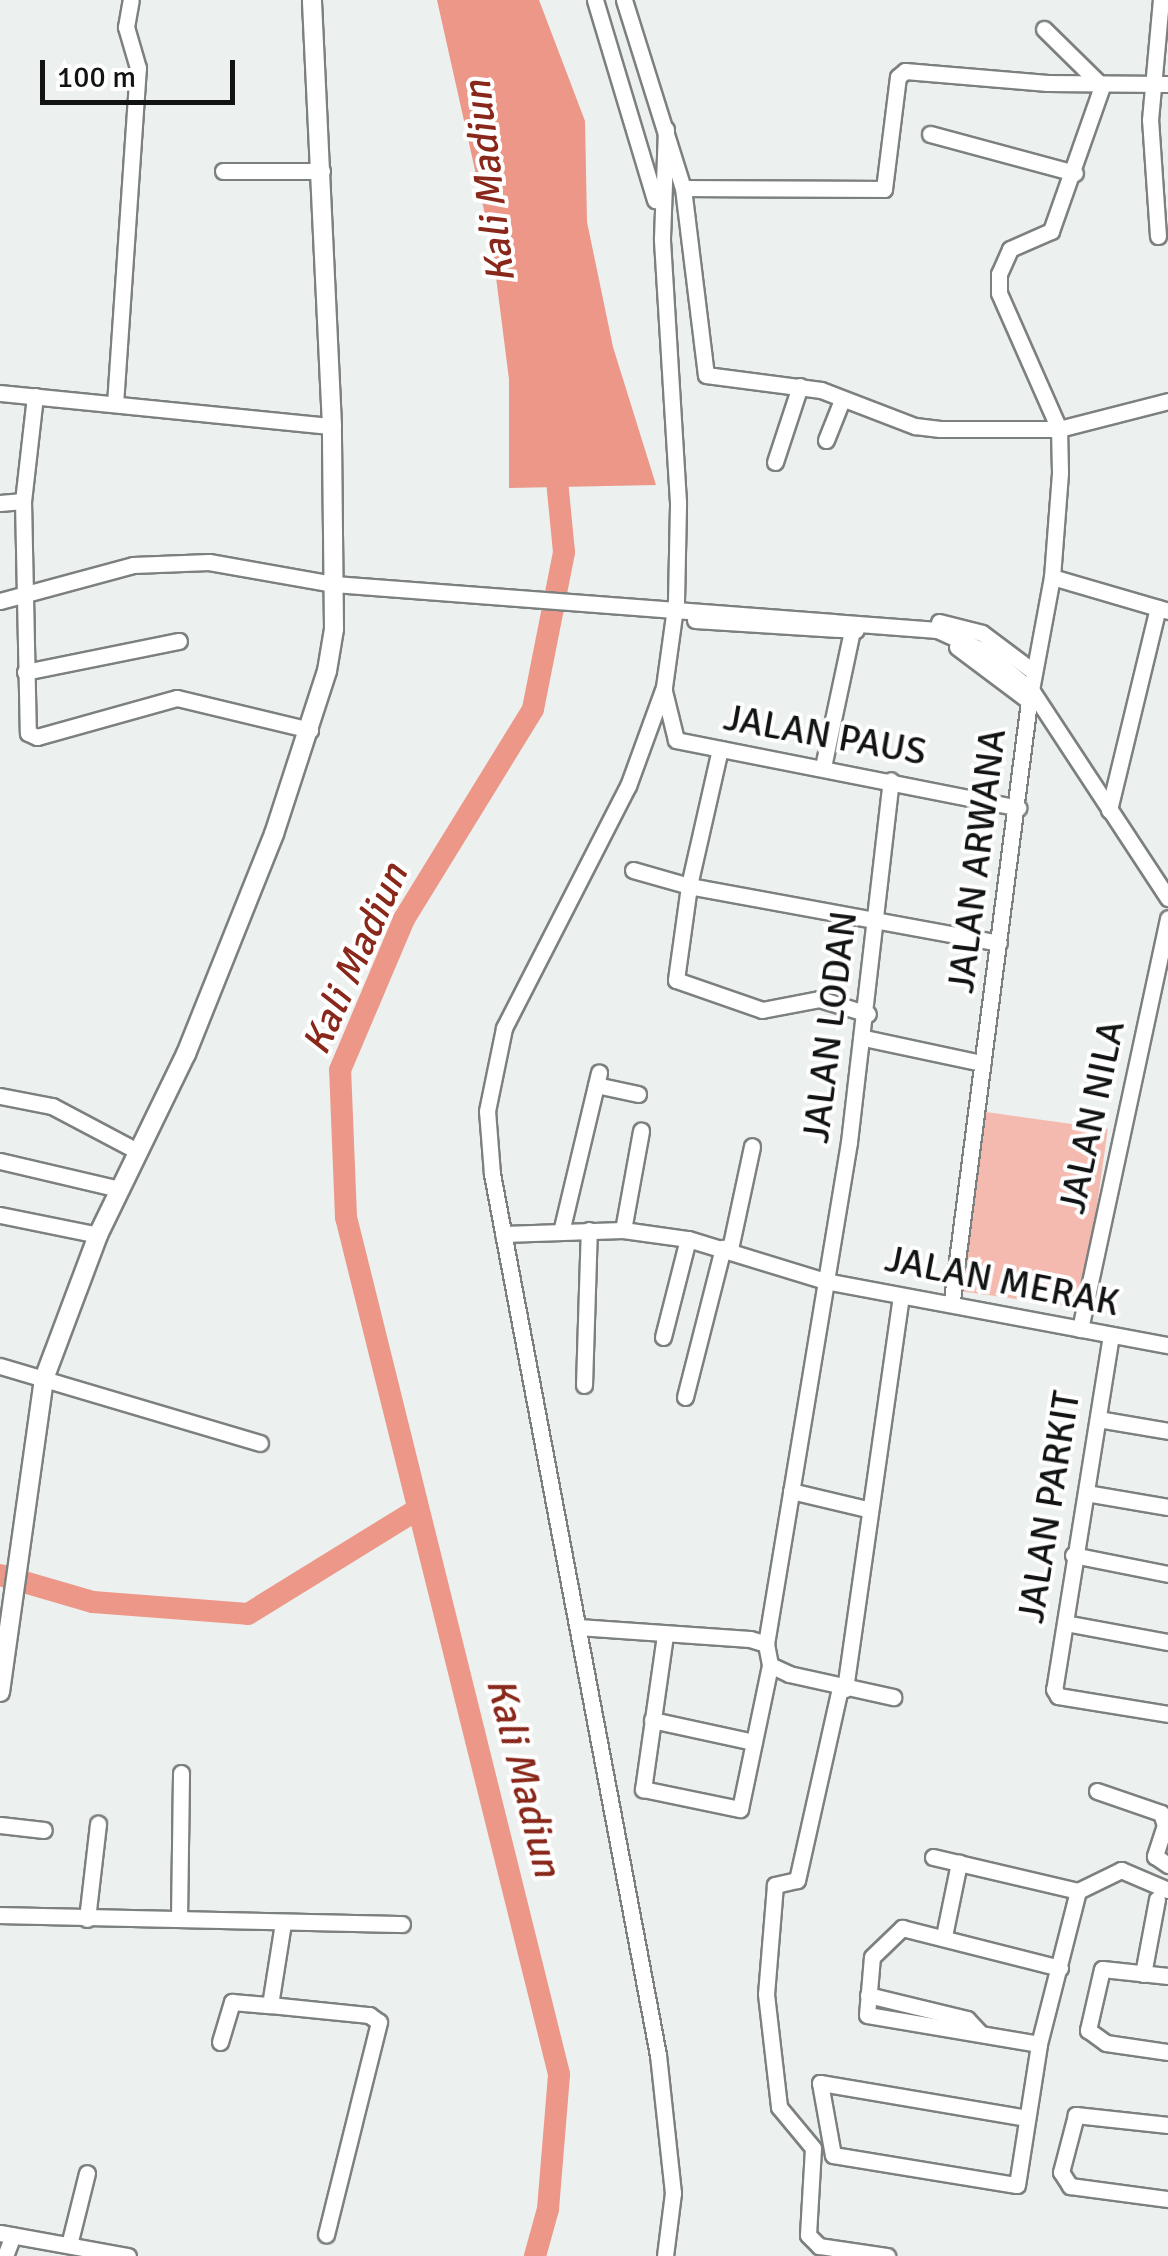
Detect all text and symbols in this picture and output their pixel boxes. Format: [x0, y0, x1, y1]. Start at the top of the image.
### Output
scale bar [45, 40, 240, 102]
text: 100 m [57, 59, 136, 96]
water label: Kali Madiun [453, 78, 525, 286]
street label: JALAN PAUS [720, 695, 930, 775]
street label: JALAN ARWANA [938, 726, 1016, 996]
water label: Kali Madiun [292, 856, 418, 1062]
street label: JALAN LODAN [793, 908, 867, 1146]
street label: JALAN NILA [1049, 1016, 1135, 1218]
street label: JALAN MERAK [881, 1236, 1123, 1326]
street label: JALAN PARKIT [1008, 1388, 1090, 1626]
water label: Kali Madiun [476, 1673, 572, 1881]

